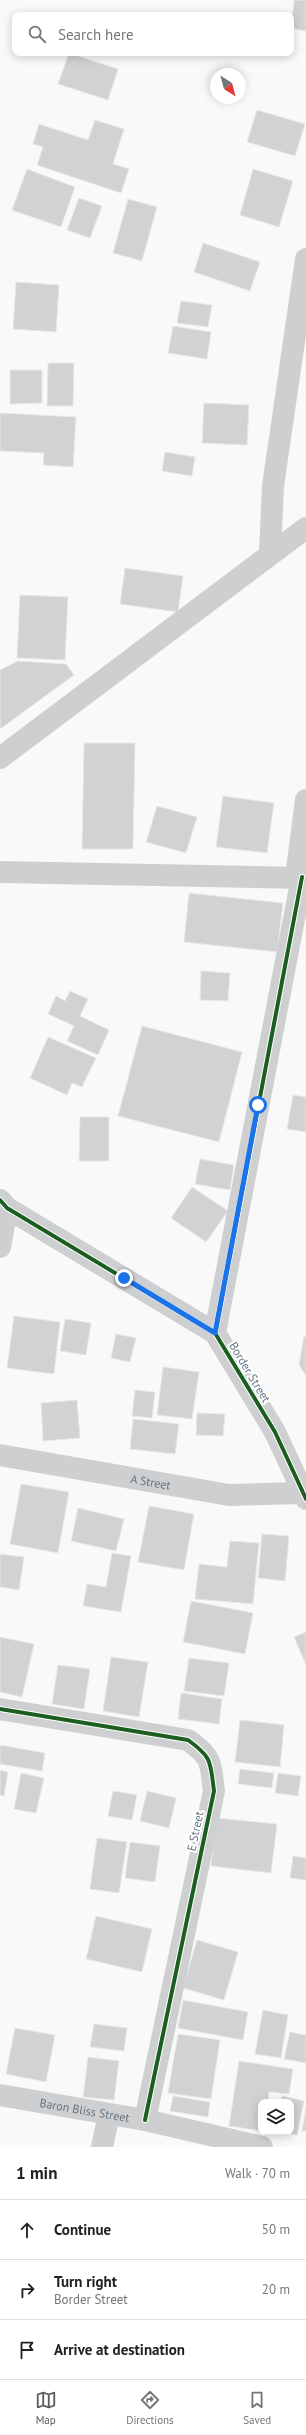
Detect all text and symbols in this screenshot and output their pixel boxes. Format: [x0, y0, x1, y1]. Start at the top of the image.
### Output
search box [12, 12, 294, 56]
icon: search [26, 23, 48, 45]
text: Search here [58, 25, 134, 44]
north arrow [210, 68, 246, 104]
route start [249, 1096, 267, 1114]
route end [115, 1269, 133, 1287]
street label: Border Street [226, 1339, 274, 1405]
street label: A Street [130, 1470, 172, 1492]
street label: E Street [183, 1810, 207, 1852]
street label: Baron Bliss Street [39, 2094, 131, 2125]
map controls [258, 2099, 294, 2135]
button: layers [258, 2099, 294, 2135]
text: 1 min [16, 2162, 57, 2184]
text: Walk · 70 m [225, 2165, 290, 2182]
icon: ahead [16, 2219, 38, 2241]
text: Continue [54, 2220, 111, 2239]
text: 50 m [262, 2221, 290, 2238]
text: Turn right [54, 2272, 117, 2291]
icon: right [16, 2279, 38, 2301]
text: 20 m [262, 2281, 290, 2298]
text: Border Street [54, 2291, 128, 2308]
icon: arrive [16, 2339, 38, 2361]
text: Arrive at destination [54, 2340, 185, 2359]
tab: Map [35, 2389, 57, 2427]
tab: Directions [126, 2389, 174, 2427]
tab: Saved [243, 2389, 271, 2427]

